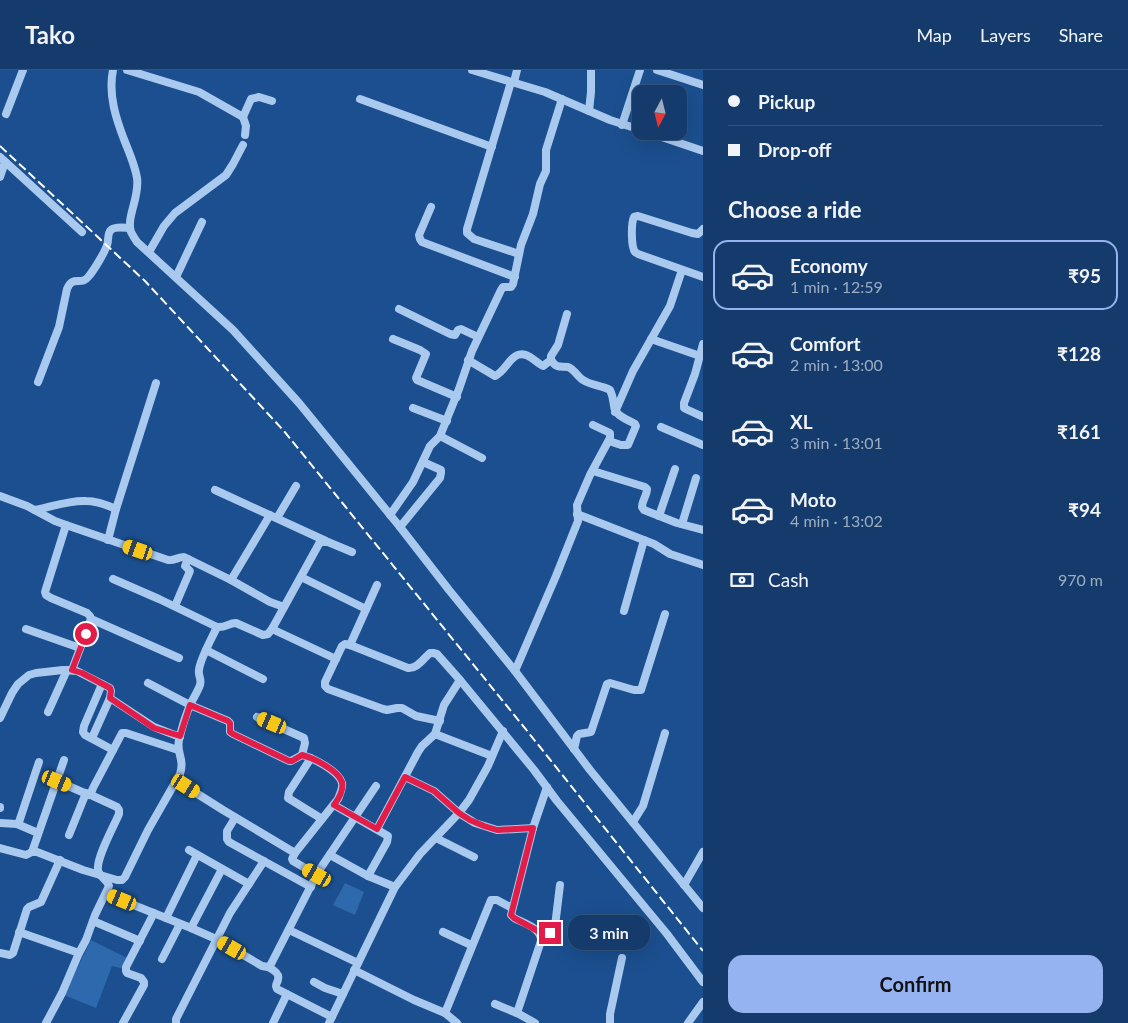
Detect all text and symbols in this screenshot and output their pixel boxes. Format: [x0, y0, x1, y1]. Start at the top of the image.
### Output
text: Tako [25, 20, 75, 49]
text: Map [916, 24, 952, 46]
text: Layers [980, 24, 1031, 46]
text: Share [1059, 24, 1103, 46]
north arrow [632, 85, 688, 140]
map controls [632, 85, 687, 140]
text: Pickup [758, 90, 815, 113]
text: Drop-off [758, 138, 832, 161]
text: Choose a ride [728, 196, 862, 223]
icon: car [730, 253, 775, 298]
text: Economy [790, 254, 868, 277]
text: ₹95 [1068, 264, 1101, 287]
text: 1 min · 12:59 [790, 277, 883, 296]
icon: car [730, 331, 775, 376]
text: Comfort [790, 332, 861, 355]
text: ₹128 [1057, 342, 1101, 365]
text: 2 min · 13:00 [790, 355, 883, 374]
icon: car [730, 409, 775, 454]
text: XL [790, 410, 813, 433]
text: ₹161 [1057, 420, 1101, 443]
text: 3 min · 13:01 [790, 433, 883, 452]
icon: car [730, 487, 775, 532]
text: Moto [790, 488, 836, 511]
text: ₹94 [1068, 498, 1101, 521]
text: 4 min · 13:02 [790, 511, 883, 530]
car [121, 538, 154, 562]
icon: cash [728, 566, 756, 594]
text: Cash [768, 568, 809, 591]
text: 970 m [1058, 570, 1103, 589]
route start [75, 623, 97, 645]
car [255, 710, 288, 736]
car [40, 768, 73, 794]
car [169, 772, 202, 800]
car [300, 861, 333, 889]
car [105, 887, 138, 913]
callout: 3 min [568, 916, 650, 950]
route end [539, 922, 561, 944]
text: 3 min [589, 923, 629, 942]
car [215, 934, 248, 962]
button: Confirm [728, 955, 1103, 1013]

